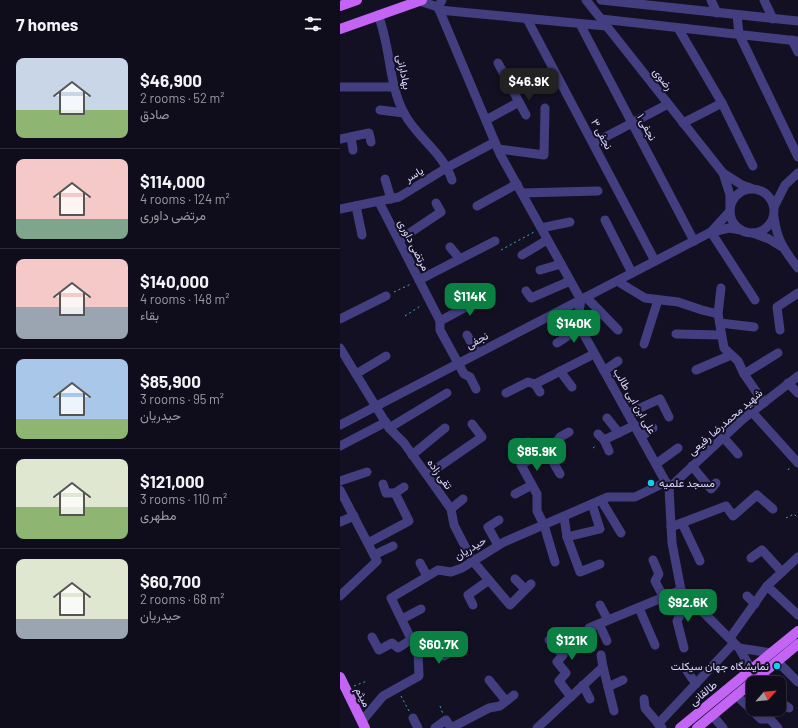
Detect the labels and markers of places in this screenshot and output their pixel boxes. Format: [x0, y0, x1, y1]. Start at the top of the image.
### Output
pin: $46.9K [496, 68, 562, 102]
pin: $114K [442, 283, 498, 317]
pin: $140K [546, 310, 602, 344]
pin: $85.9K [504, 438, 570, 472]
place label: مسجد علمیه [659, 476, 715, 490]
marker: مسجد علمیه [646, 478, 656, 488]
pin: $92.6K [655, 589, 721, 623]
pin: $121K [544, 627, 600, 661]
pin: $60.7K [406, 631, 472, 665]
place label: نمایشگاه جهان سیکلت [671, 659, 769, 673]
marker: نمایشگاه جهان سیکلت [772, 661, 782, 671]

